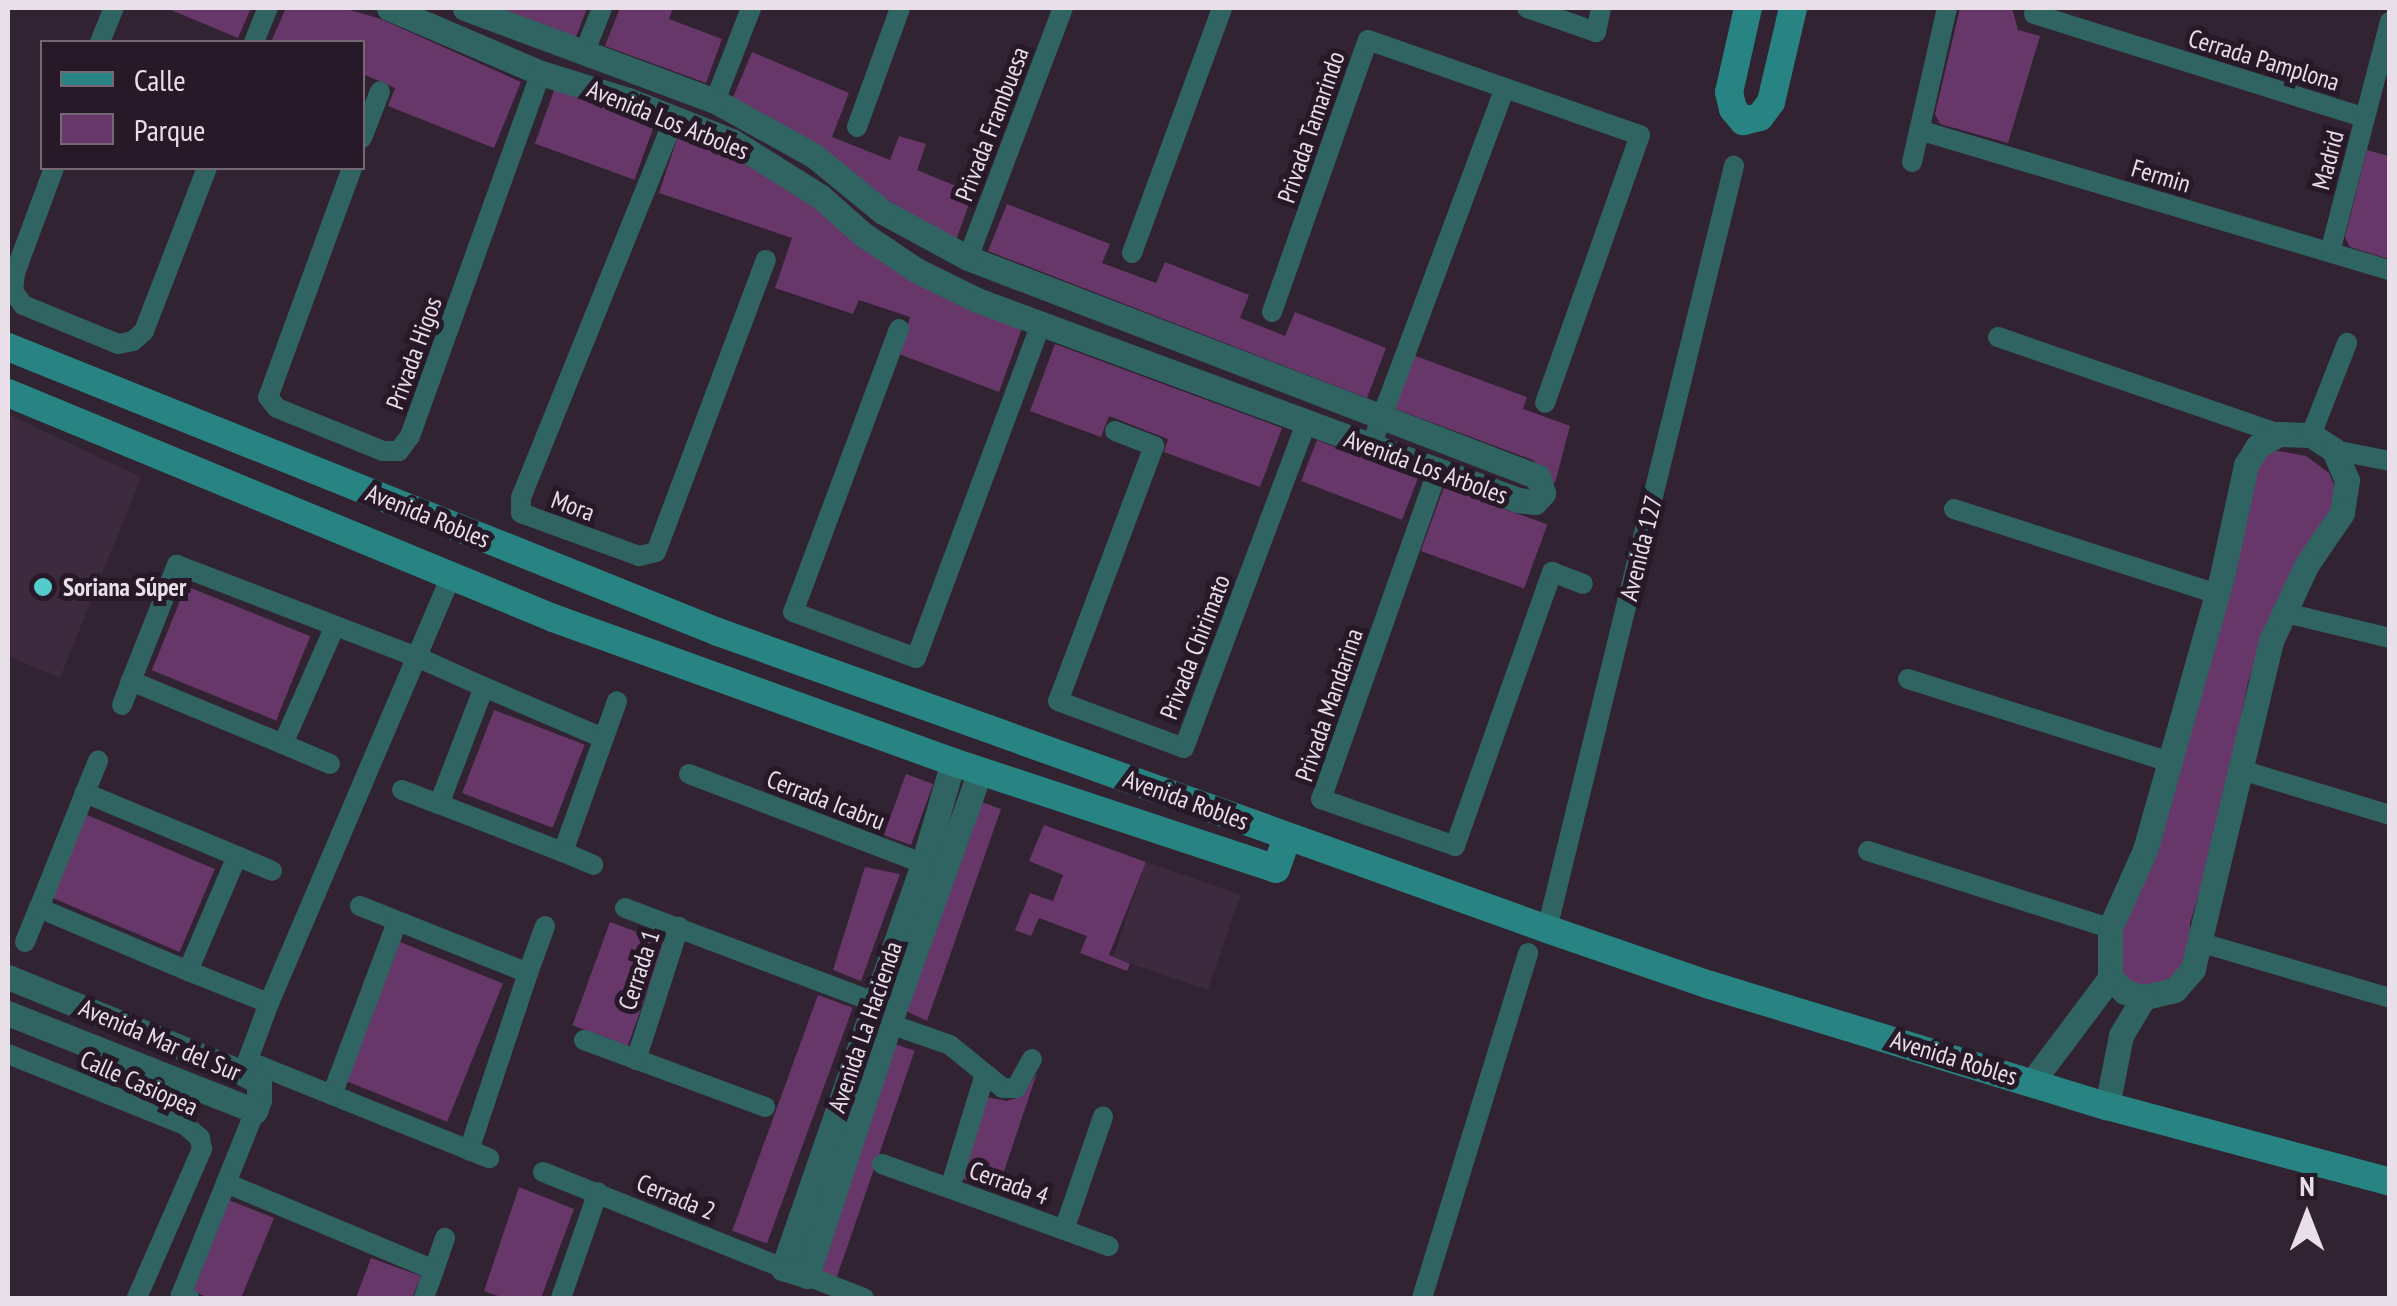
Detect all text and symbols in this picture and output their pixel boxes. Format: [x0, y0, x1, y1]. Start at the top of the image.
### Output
street label: Cerrada Pamplona [2185, 23, 2343, 97]
legend [40, 40, 365, 170]
street label: Privada Frambuesa [949, 43, 1035, 205]
street label: Privada Tamarindo [1271, 47, 1351, 207]
text: Calle [134, 60, 186, 99]
street label: Avenida Los Arboles [582, 74, 754, 166]
text: Parque [134, 110, 205, 149]
street label: Madrid [2306, 127, 2350, 193]
street label: Fermin [2128, 153, 2194, 199]
street label: Privada Higos [380, 293, 448, 413]
street label: Avenida Los Arboles [1340, 423, 1512, 511]
street label: Avenida Robles [362, 478, 494, 554]
street label: Mora [547, 484, 599, 528]
street label: Avenida 127 [1613, 492, 1669, 604]
street label: Privada Chirimato [1154, 570, 1236, 724]
place label: Soriana Súper [63, 572, 186, 602]
marker: Soriana Súper [32, 576, 54, 598]
street label: Privada Mandarina [1289, 625, 1369, 785]
street label: Cerrada Icabru [763, 764, 889, 836]
street label: Avenida Robles [1119, 764, 1253, 836]
street label: Cerrada 1 [612, 926, 666, 1014]
street label: Avenida La Hacienda [822, 938, 908, 1116]
street label: Avenida Mar del Sur [75, 993, 245, 1087]
street label: Avenida Robles [1887, 1025, 2021, 1091]
street label: Calle Casiopea [76, 1044, 202, 1122]
street label: Cerrada 4 [965, 1155, 1053, 1211]
north arrow [2257, 1166, 2357, 1266]
text: N [2299, 1167, 2315, 1204]
street label: Cerrada 2 [632, 1168, 720, 1226]

